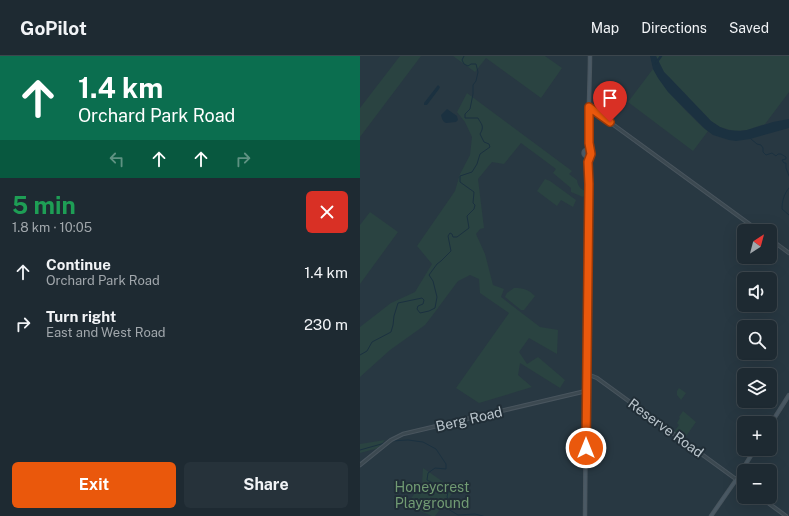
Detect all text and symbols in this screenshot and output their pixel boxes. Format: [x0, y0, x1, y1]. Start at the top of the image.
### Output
text: GoPilot [20, 17, 87, 39]
text: Map [591, 20, 619, 36]
text: Directions [641, 20, 707, 36]
text: Saved [729, 20, 769, 36]
text: 1.4 km [78, 71, 163, 104]
icon: ahead [12, 72, 64, 124]
pin [593, 81, 627, 122]
icon: arrive [599, 87, 621, 109]
text: Orchard Park Road [78, 105, 235, 126]
icon: left [106, 148, 128, 170]
icon: ahead [148, 148, 170, 170]
icon: ahead [190, 148, 212, 170]
icon: right [232, 148, 254, 170]
text: 5 min [12, 191, 76, 219]
button: close [306, 191, 348, 233]
text: 1.8 km · 10:05 [12, 220, 92, 235]
north arrow [737, 224, 777, 264]
map controls [737, 224, 777, 504]
text: Continue [46, 256, 111, 273]
icon: ahead [12, 261, 34, 283]
text: 1.4 km [304, 264, 348, 281]
button: sound [737, 272, 777, 312]
text: Orchard Park Road [46, 273, 160, 288]
text: Turn right [46, 308, 116, 325]
icon: right [12, 313, 34, 335]
text: 230 m [304, 316, 348, 333]
button: search [737, 320, 777, 360]
text: East and West Road [46, 325, 166, 340]
button: layers [737, 368, 777, 408]
street label: Reserve Road [625, 395, 707, 461]
street label: Berg Road [434, 404, 504, 434]
button: + [737, 416, 777, 456]
position arrow [565, 427, 607, 469]
button: Exit [12, 462, 176, 508]
button: Share [184, 462, 348, 508]
button: − [737, 464, 777, 504]
park label: Honeycrest Playground [395, 479, 469, 511]

